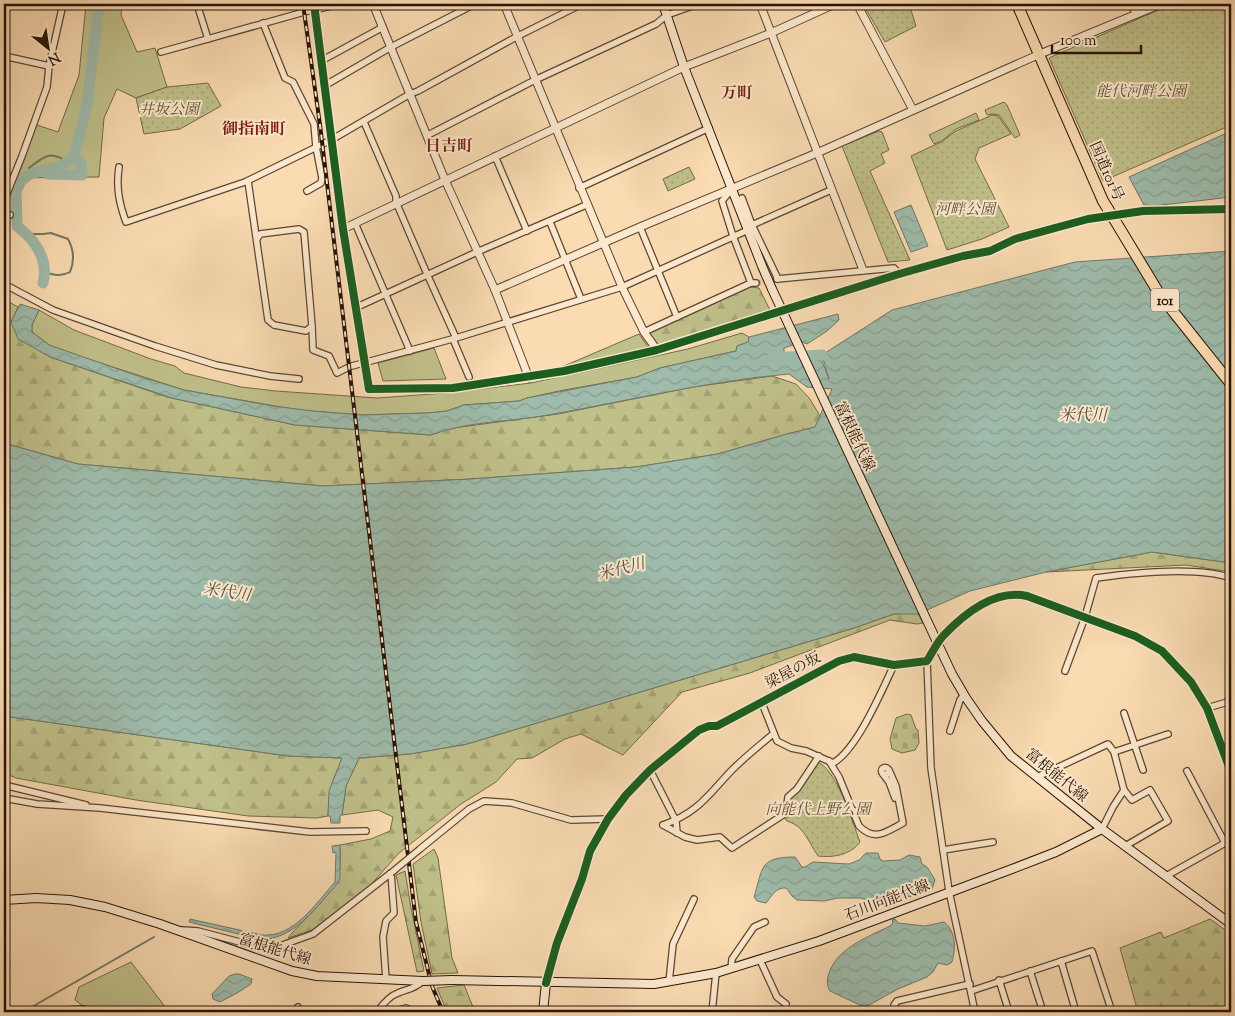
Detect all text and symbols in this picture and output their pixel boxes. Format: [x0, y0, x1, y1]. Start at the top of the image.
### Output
north arrow [22, 22, 72, 72]
scale bar [1052, 22, 1141, 54]
text: 100 m [1060, 31, 1097, 52]
text: N [44, 46, 63, 69]
park label: 能代河畔公園 [1096, 82, 1189, 103]
district label: 万町 [721, 83, 753, 106]
park label: 井坂公園 [139, 100, 202, 121]
district label: 御指南町 [222, 119, 286, 142]
district label: 日吉町 [425, 136, 473, 159]
street label: 国道101号 [1083, 139, 1128, 205]
park label: 河畔公園 [935, 200, 998, 221]
road number: 101 [1151, 288, 1179, 312]
street label: 富根能代線 [828, 398, 879, 475]
water label: 米代川 [1059, 405, 1109, 428]
water label: 米代川 [595, 553, 650, 588]
water label: 米代川 [201, 579, 254, 608]
street label: 梁屋の坂 [762, 648, 825, 695]
street label: 富根能代線 [1020, 744, 1092, 808]
park label: 向能代上野公園 [765, 800, 873, 821]
street label: 石川向能代線 [842, 875, 933, 927]
street label: 富根能代線 [236, 929, 314, 971]

